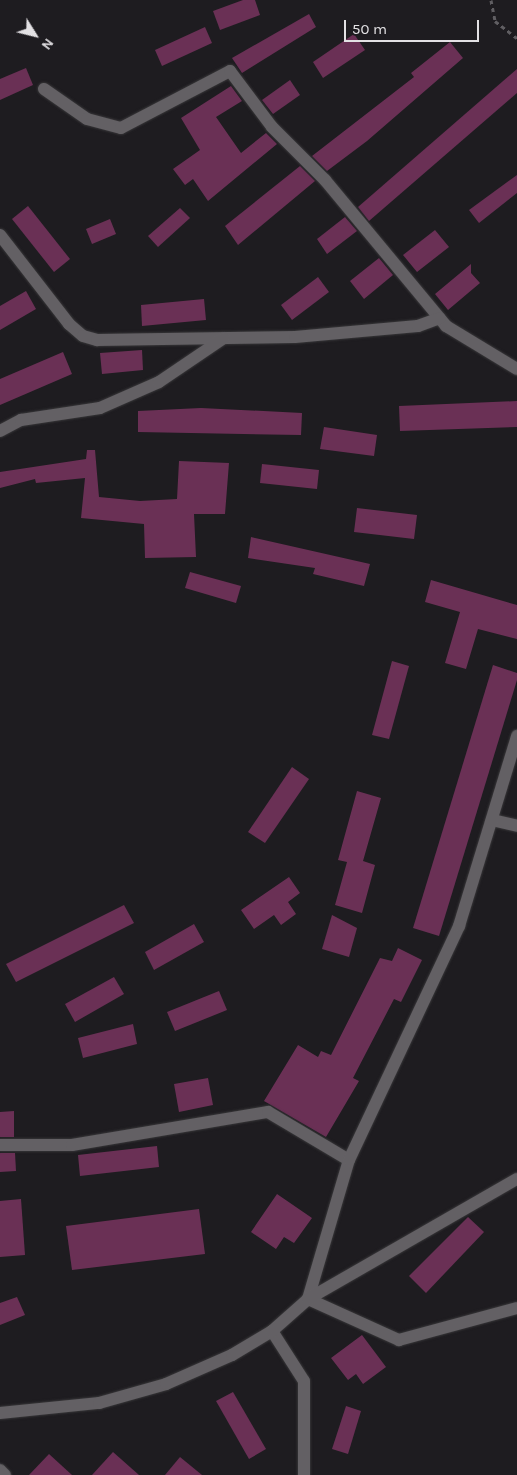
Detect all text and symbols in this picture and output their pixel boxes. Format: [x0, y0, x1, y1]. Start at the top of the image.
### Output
north arrow [10, 10, 60, 60]
scale bar [347, 10, 482, 42]
text: 50 m [352, 20, 387, 38]
text: N [38, 35, 57, 53]

